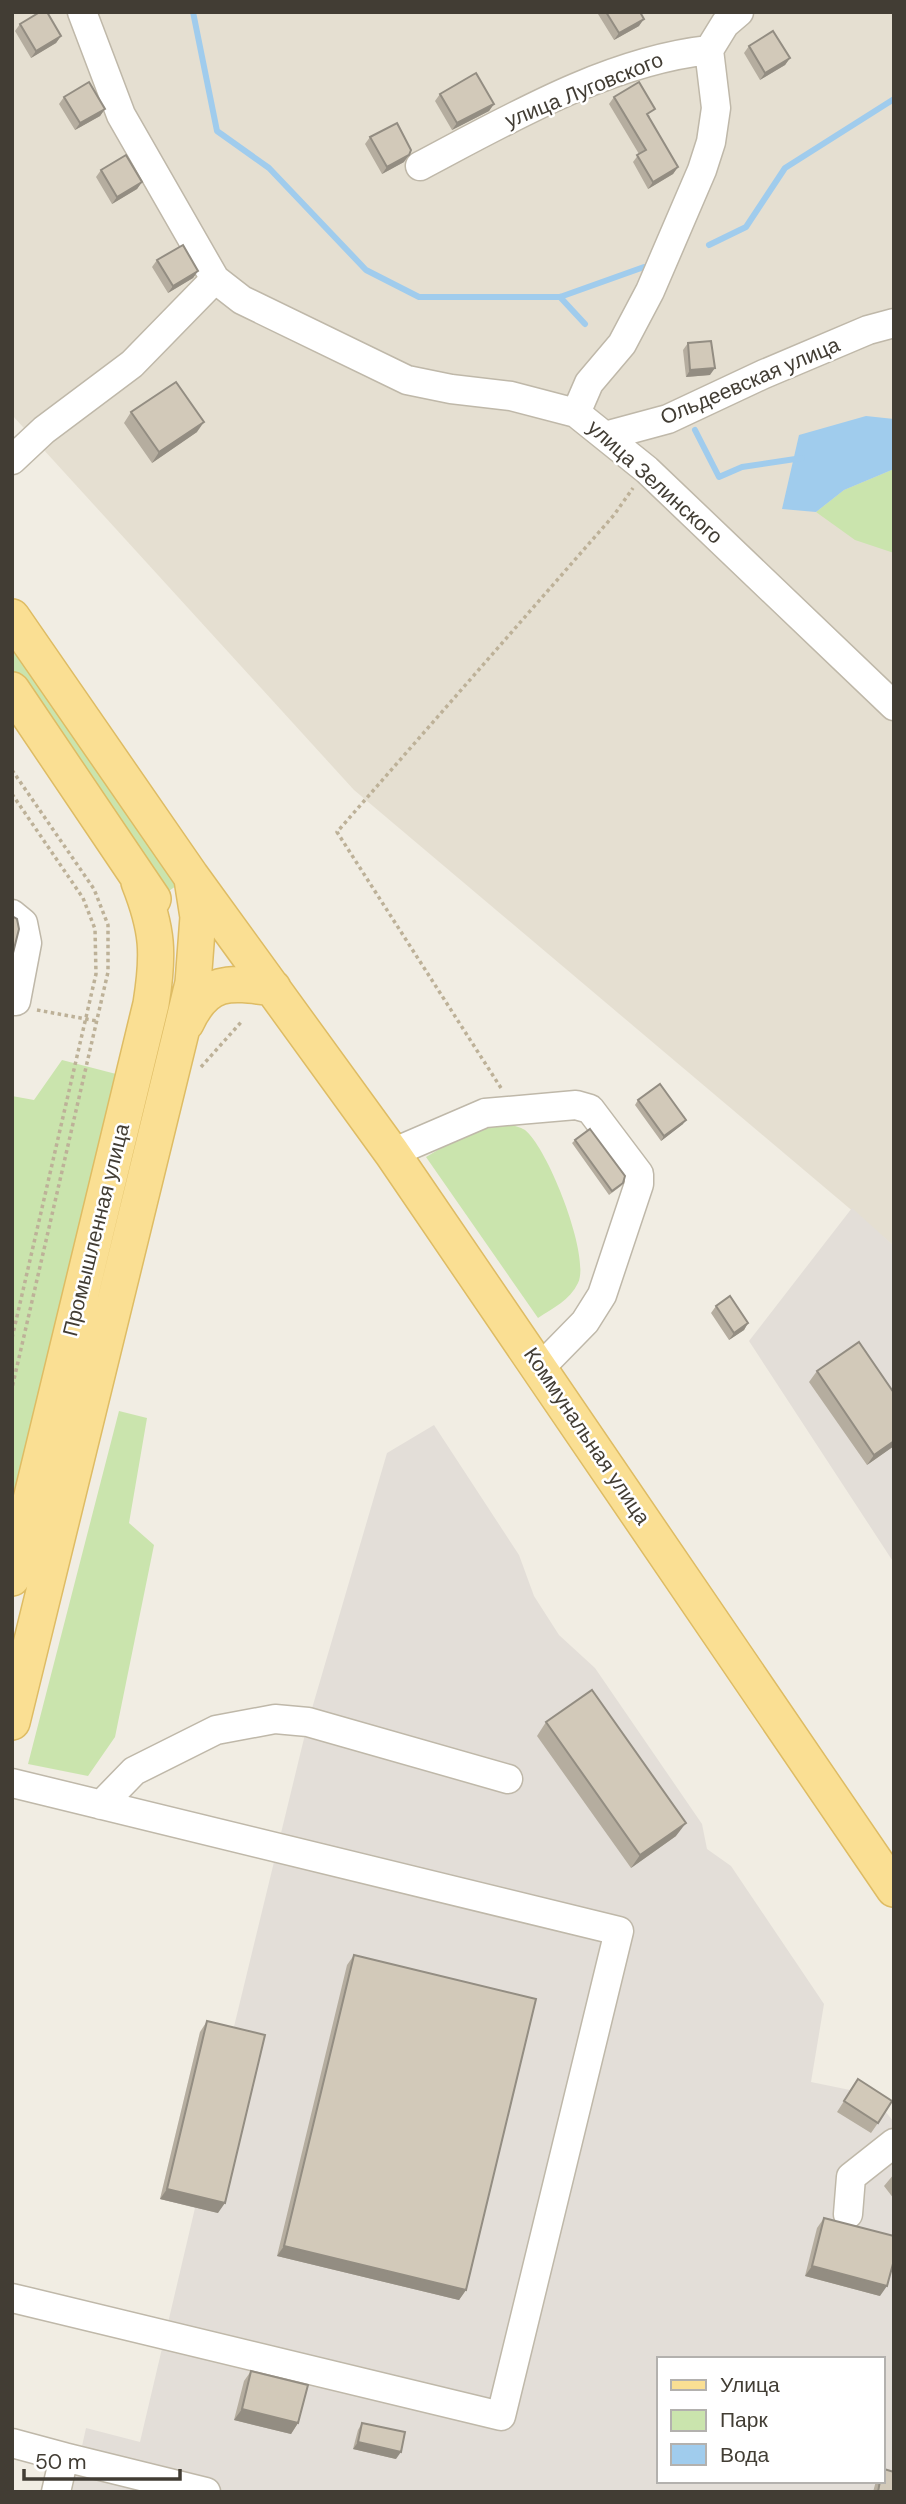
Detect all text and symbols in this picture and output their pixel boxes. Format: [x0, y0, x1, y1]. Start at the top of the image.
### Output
street label: улица Луговского [501, 46, 667, 134]
street label: Ольдеевская улица [656, 330, 844, 431]
street label: улица Зелинского [581, 414, 729, 550]
street label: Промышленная улица [56, 1120, 136, 1339]
street label: Коммунальная улица [517, 1342, 657, 1530]
legend [657, 2357, 885, 2483]
text: Улица [720, 2371, 780, 2399]
text: Парк [720, 2406, 768, 2434]
scale bar [24, 2438, 180, 2482]
text: Вода [720, 2441, 769, 2469]
text: 50 m [35, 2448, 86, 2476]

